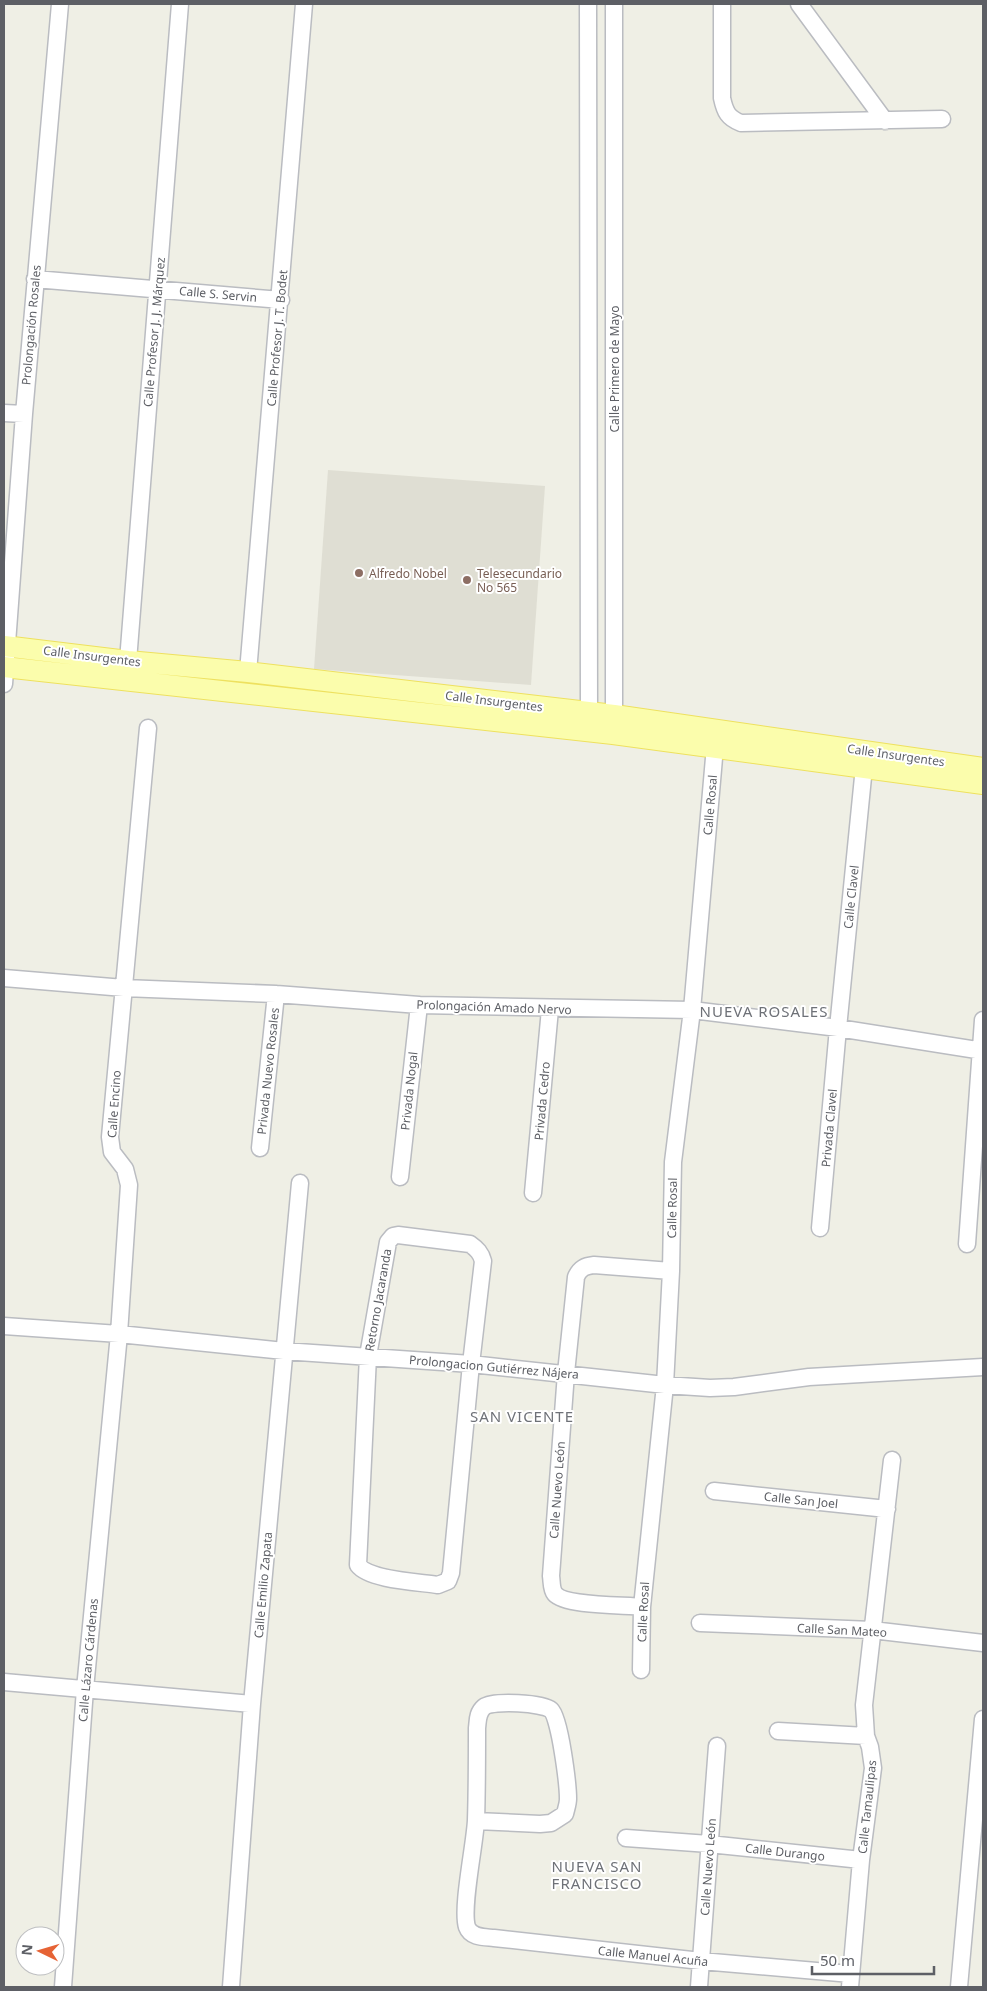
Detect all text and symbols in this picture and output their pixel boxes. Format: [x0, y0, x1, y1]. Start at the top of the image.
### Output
street label: Calle Profesor J. J. Márquez [139, 256, 169, 408]
street label: Prolongación Rosales [17, 264, 45, 386]
street label: Calle Profesor J. T. Bodet [263, 268, 291, 407]
street label: Calle S. Servin [178, 282, 258, 306]
street label: Calle Primero de Mayo [606, 305, 623, 433]
place label: Alfredo Nobel [369, 565, 447, 582]
place label: Telesecundario No 565 [477, 565, 562, 596]
marker: Alfredo Nobel [353, 567, 365, 579]
marker: Telesecundario No 565 [461, 574, 473, 586]
street label: Calle Insurgentes [42, 642, 142, 670]
street label: Calle Insurgentes [444, 687, 544, 715]
street label: Calle Insurgentes [846, 740, 946, 770]
street label: Calle Rosal [699, 774, 721, 836]
street label: Calle Clavel [839, 864, 863, 930]
street label: Prolongación Amado Nervo [416, 996, 572, 1018]
district label: NUEVA ROSALES [700, 1001, 828, 1021]
street label: Privada Nuevo Rosales [253, 1006, 283, 1135]
street label: Privada Nogal [396, 1051, 422, 1131]
street label: Privada Cedro [530, 1061, 554, 1141]
street label: Calle Encino [103, 1069, 125, 1139]
street label: Privada Clavel [817, 1088, 841, 1168]
street label: Calle Rosal [663, 1178, 681, 1238]
street label: Retorno Jacaranda [361, 1247, 395, 1353]
street label: Prolongacion Gutiérrez Nájera [408, 1351, 580, 1383]
district label: SAN VICENTE [470, 1406, 574, 1426]
street label: Calle Nuevo León [545, 1441, 569, 1539]
street label: Calle San Joel [763, 1488, 839, 1512]
street label: Calle Emilio Zapata [250, 1531, 276, 1639]
street label: Calle Rosal [633, 1581, 653, 1643]
street label: Calle Lázaro Cárdenas [74, 1597, 102, 1722]
street label: Calle San Mateo [796, 1619, 888, 1641]
street label: Calle Tamaulipas [854, 1759, 880, 1855]
street label: Calle Nuevo León [696, 1818, 720, 1916]
street label: Calle Durango [744, 1839, 826, 1865]
district label: NUEVA SAN FRANCISCO [552, 1856, 642, 1893]
north arrow [15, 1926, 65, 1976]
street label: Calle Manuel Acuña [597, 1942, 709, 1970]
text: N [17, 1943, 37, 1956]
scale bar [812, 1944, 934, 1976]
text: 50 m [820, 1950, 855, 1970]

